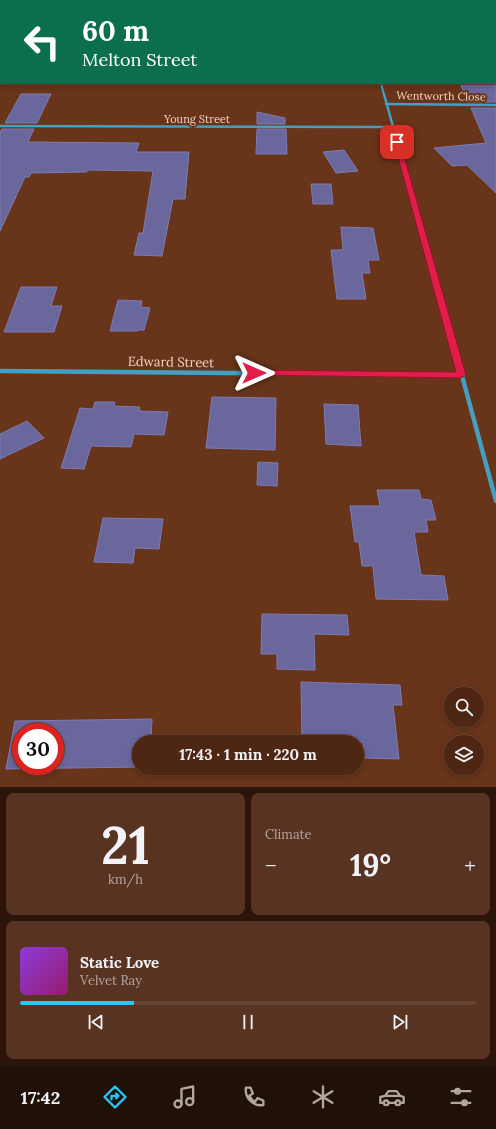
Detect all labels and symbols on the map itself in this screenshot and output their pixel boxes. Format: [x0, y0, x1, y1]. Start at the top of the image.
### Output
street label: Wentworth Close [396, 88, 486, 104]
street label: Young Street [163, 112, 231, 126]
pin [380, 125, 414, 159]
position arrow [233, 352, 275, 394]
street label: Edward Street [128, 353, 214, 371]
speed limit sign: 30 [12, 723, 64, 775]

